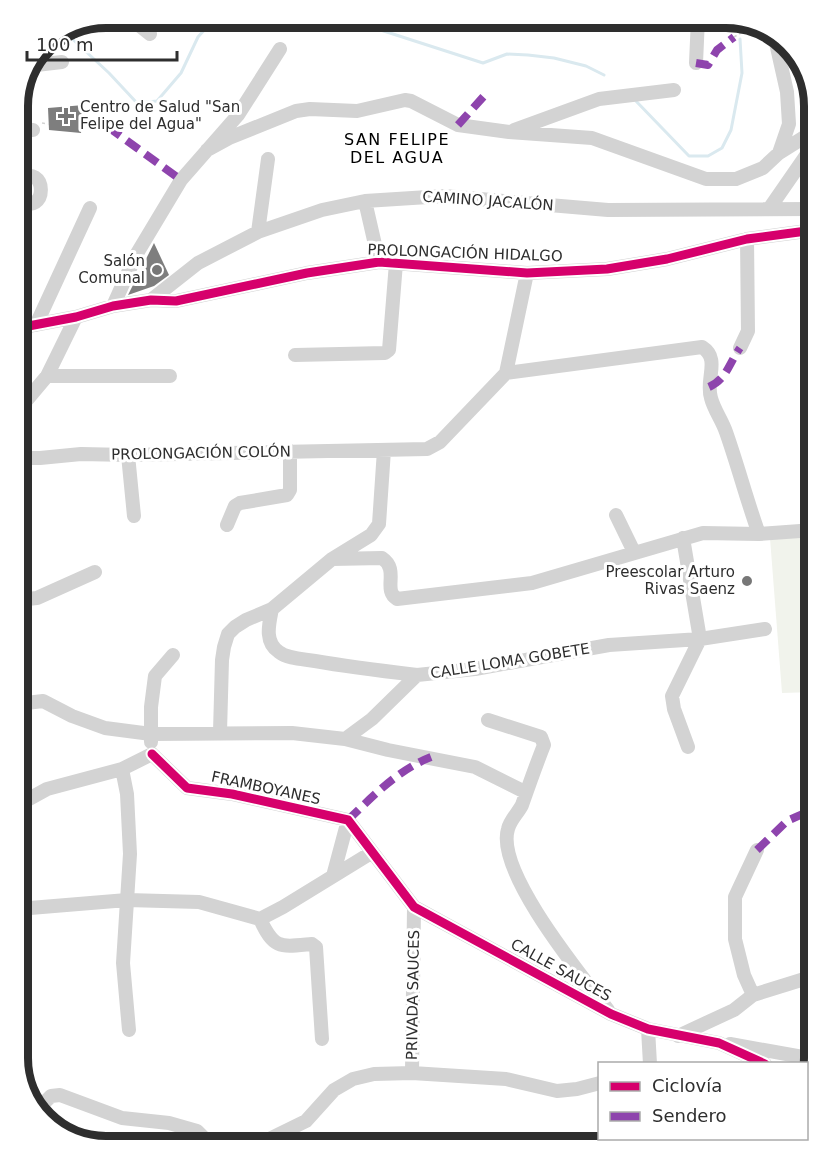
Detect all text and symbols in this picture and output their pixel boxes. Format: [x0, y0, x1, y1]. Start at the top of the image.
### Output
scale bar [27, 24, 177, 62]
text: 100 m [36, 34, 94, 55]
place label: Centro de Salud "San Felipe del Agua" [80, 98, 240, 133]
marker: Centro de Salud "San Felipe del Agua" [57, 107, 75, 125]
district label: SAN FELIPE DEL AGUA [344, 130, 450, 167]
street label: CAMINO JACALÓN [422, 186, 554, 215]
street label: PROLONGACIÓN HIDALGO [367, 240, 563, 265]
place label: Salón Comunal [78, 252, 145, 287]
marker: Salón Comunal [150, 263, 164, 277]
street label: PROLONGACIÓN COLÓN [111, 441, 291, 464]
place label: Preescolar Arturo Rivas Saenz [606, 563, 735, 598]
marker: Preescolar Arturo Rivas Saenz [740, 574, 754, 588]
street label: CALLE LOMA GOBETE [429, 640, 591, 682]
street label: FRAMBOYANES [210, 768, 322, 808]
street label: PRIVADA SAUCES [403, 930, 423, 1060]
street label: CALLE SAUCES [508, 935, 614, 1005]
legend [598, 1062, 808, 1140]
text: Ciclovía [652, 1075, 722, 1096]
text: Sendero [652, 1105, 726, 1126]

